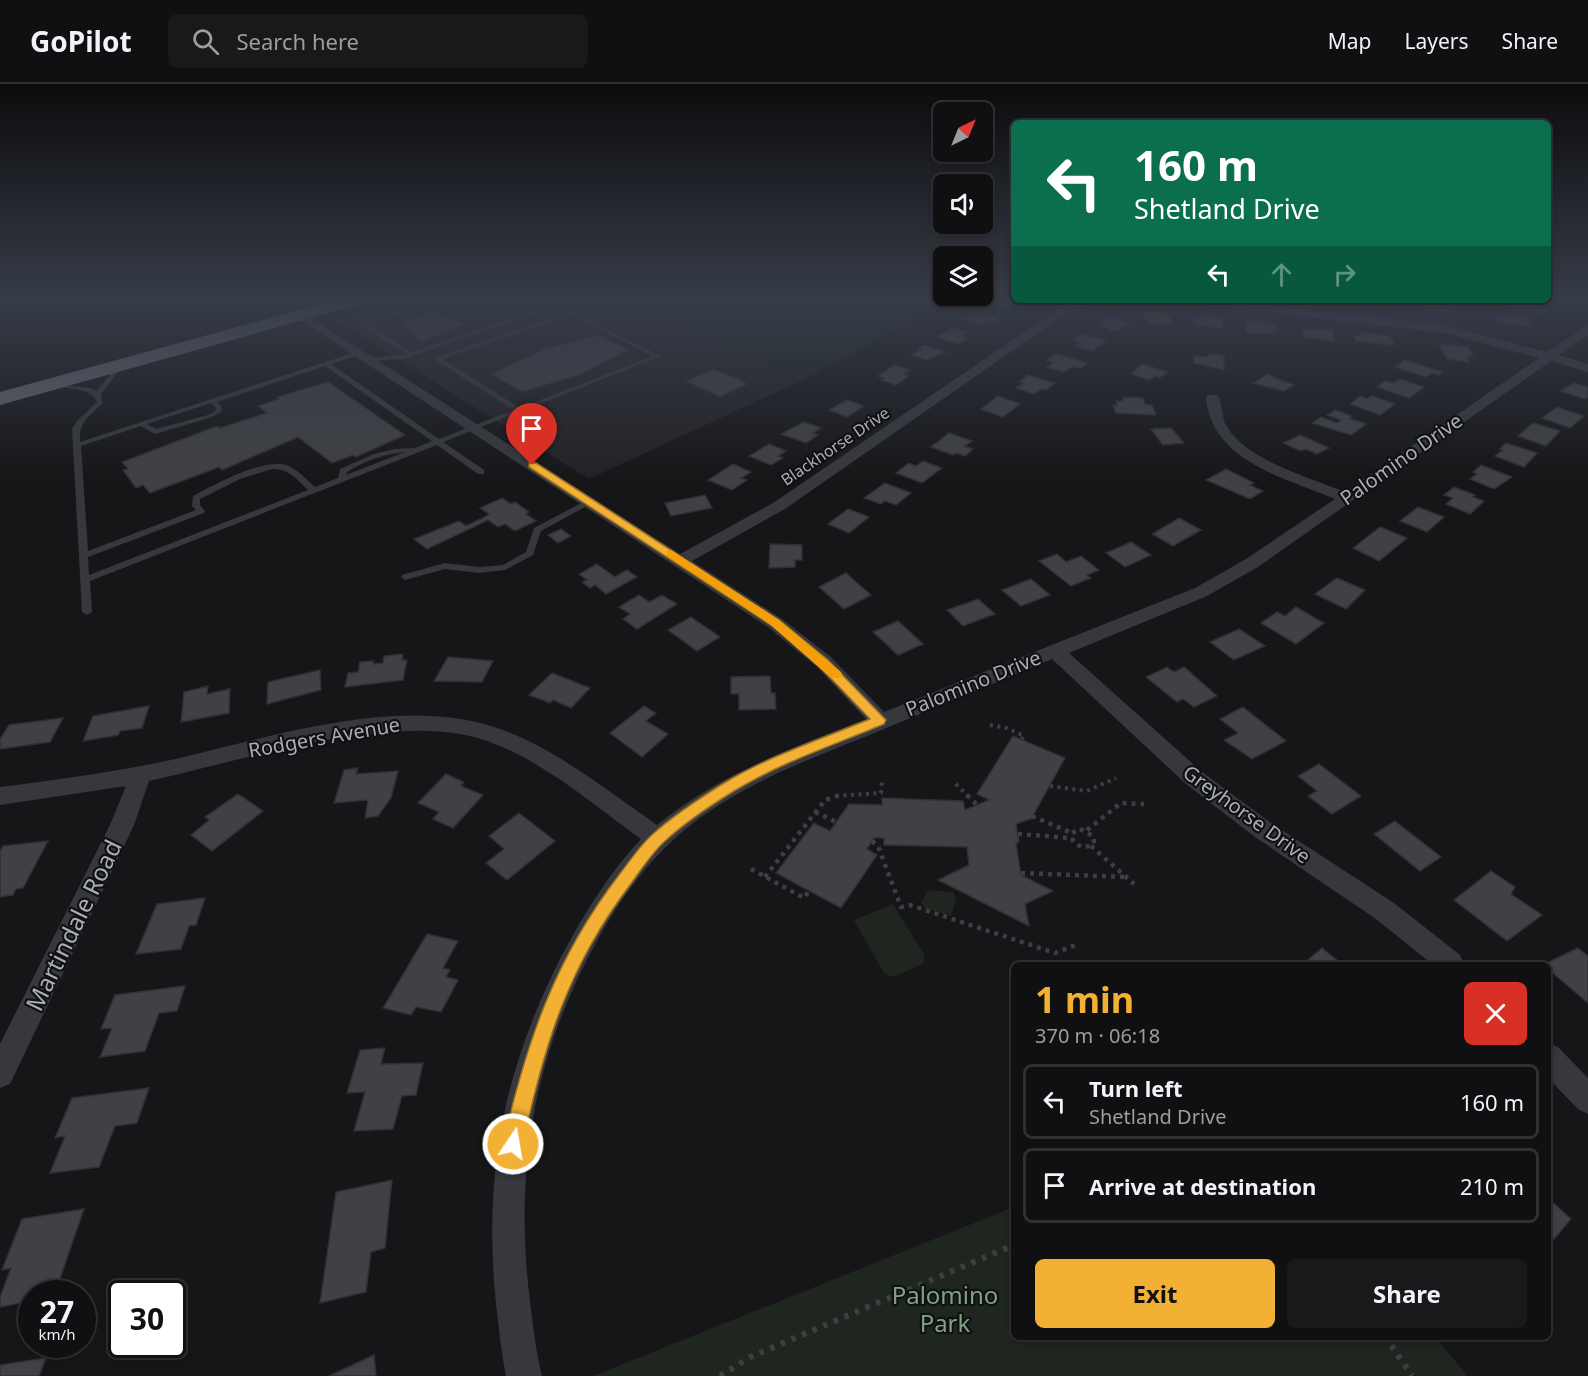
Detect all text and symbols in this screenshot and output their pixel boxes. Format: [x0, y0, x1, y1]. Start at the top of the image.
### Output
search box [168, 14, 588, 68]
text: GoPilot [30, 22, 132, 60]
icon: search [189, 25, 222, 58]
text: Search here [237, 26, 359, 56]
text: Map [1328, 27, 1372, 55]
text: Layers [1405, 27, 1469, 55]
text: Share [1502, 27, 1558, 55]
north arrow [933, 102, 993, 162]
map controls [933, 102, 993, 306]
text: 160 m [1134, 136, 1258, 193]
icon: left [1035, 144, 1113, 222]
button: sound [933, 174, 993, 234]
text: Shetland Drive [1134, 190, 1320, 227]
button: layers [933, 246, 993, 306]
icon: left [1202, 258, 1235, 291]
icon: ahead [1265, 258, 1298, 291]
icon: right [1328, 258, 1361, 291]
street label: Blackhorse Drive [776, 402, 894, 490]
pin [506, 403, 557, 465]
street label: Palomino Drive [1334, 407, 1468, 511]
icon: arrive [515, 412, 548, 445]
street label: Palomino Drive [901, 644, 1045, 722]
street label: Rodgers Avenue [246, 710, 402, 764]
street label: Greyhorse Drive [1178, 758, 1316, 870]
street label: Martindale Road [17, 834, 129, 1016]
text: 1 min [1035, 975, 1134, 1024]
button: close [1464, 982, 1527, 1045]
text: 370 m · 06:18 [1035, 1022, 1160, 1049]
text: Turn left [1089, 1073, 1183, 1103]
icon: left [1038, 1085, 1071, 1118]
text: 160 m [1460, 1087, 1524, 1117]
text: Shetland Drive [1089, 1103, 1227, 1130]
position arrow [481, 1112, 545, 1176]
icon: arrive [1038, 1169, 1071, 1202]
text: Arrive at destination [1089, 1171, 1316, 1201]
text: 210 m [1460, 1171, 1524, 1201]
button: Exit [1035, 1259, 1275, 1328]
button: Share [1287, 1259, 1527, 1328]
park label: Palomino Park [892, 1278, 998, 1339]
speed limit sign: 30 [108, 1280, 186, 1358]
text: 27 [40, 1291, 74, 1332]
text: km/h [39, 1324, 75, 1344]

